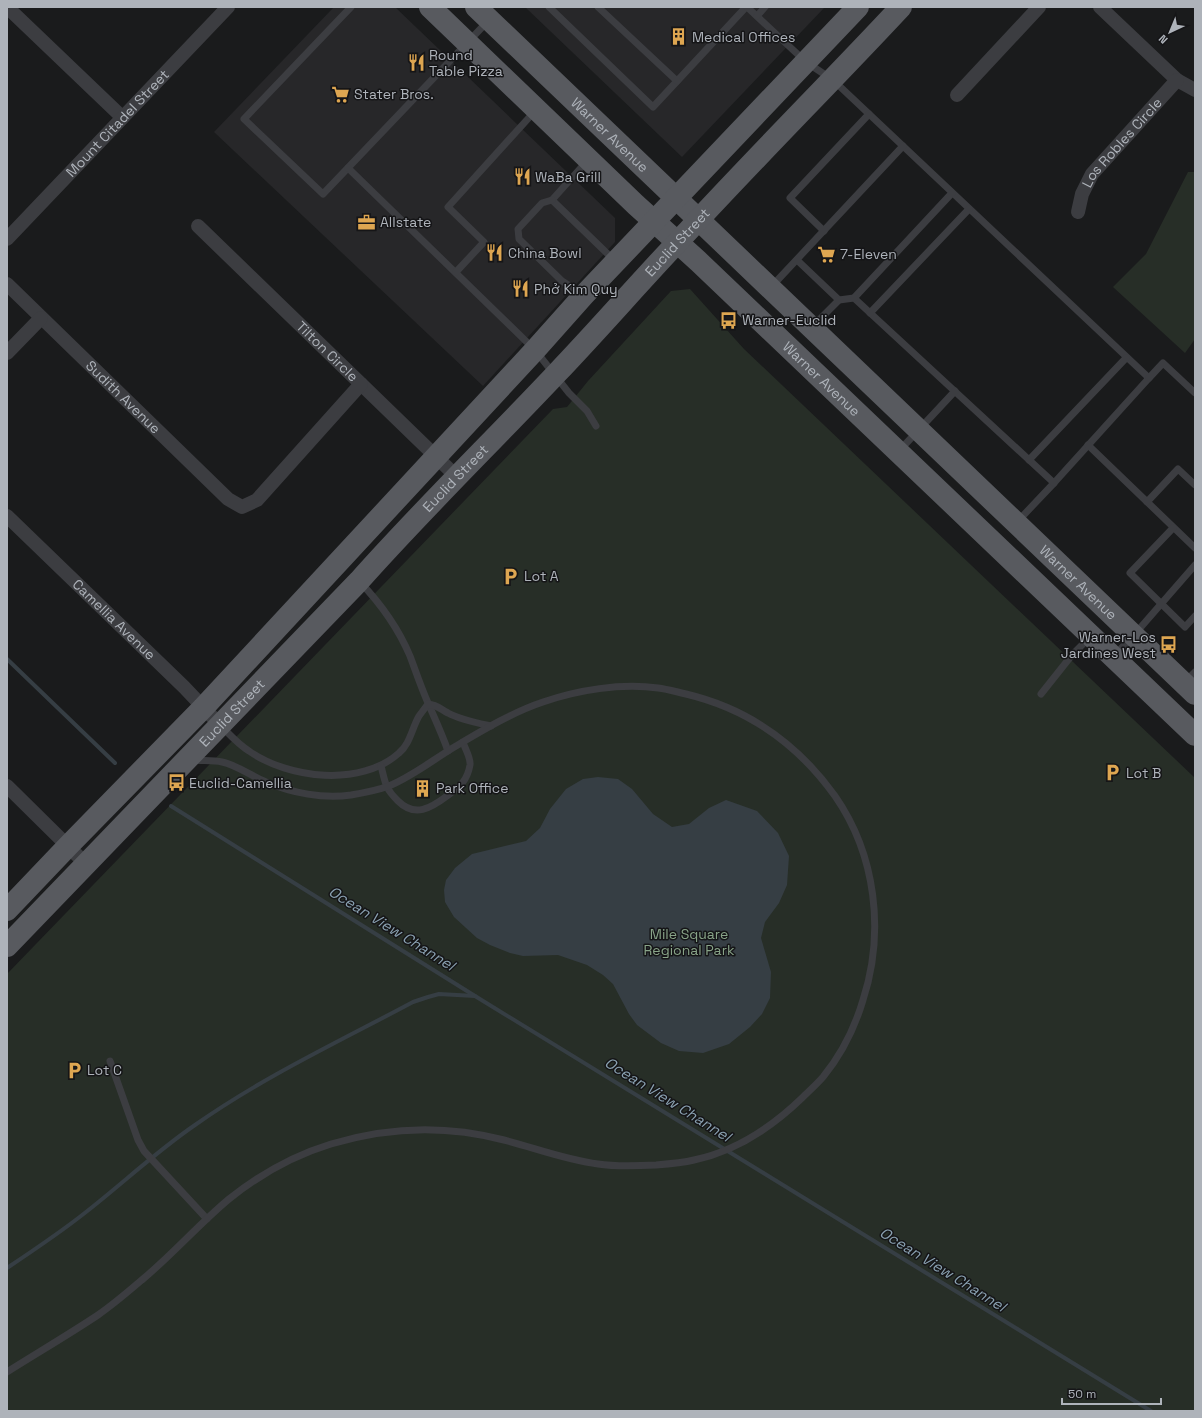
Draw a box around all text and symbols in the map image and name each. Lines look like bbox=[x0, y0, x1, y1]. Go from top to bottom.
north arrow bbox=[1150, 12, 1190, 52]
building icon: Medical Offices bbox=[669, 27, 689, 47]
place label: Medical Offices bbox=[692, 28, 795, 46]
text: N bbox=[1156, 32, 1171, 47]
place label: Round Table Pizza bbox=[429, 46, 503, 80]
restaurant icon: Round Table Pizza bbox=[406, 53, 426, 73]
street label: Mount Citadel Street bbox=[62, 66, 173, 181]
supermarket icon: Stater Bros. bbox=[331, 84, 351, 104]
place label: Stater Bros. bbox=[354, 85, 434, 103]
street label: Warner Avenue bbox=[567, 94, 652, 176]
street label: Los Robles Circle bbox=[1078, 94, 1166, 190]
restaurant icon: WaBa Grill bbox=[512, 167, 532, 187]
place label: WaBa Grill bbox=[535, 168, 601, 186]
street label: Euclid Street bbox=[641, 204, 714, 280]
office icon: Allstate bbox=[357, 212, 377, 232]
place label: Allstate bbox=[380, 213, 431, 231]
restaurant icon: China Bowl bbox=[485, 243, 505, 263]
place label: China Bowl bbox=[508, 244, 582, 262]
supermarket icon: 7-Eleven bbox=[817, 244, 837, 264]
place label: 7-Eleven bbox=[840, 245, 897, 263]
restaurant icon: Phở Kim Quy bbox=[511, 279, 531, 299]
place label: Phở Kim Quy bbox=[534, 280, 618, 298]
bus stop icon: Warner-Euclid bbox=[719, 310, 739, 330]
place label: Warner-Euclid bbox=[742, 311, 836, 329]
street label: Tilton Circle bbox=[292, 317, 362, 385]
street label: Warner Avenue bbox=[779, 338, 864, 420]
street label: Sudith Avenue bbox=[82, 356, 164, 437]
street label: Euclid Street bbox=[419, 441, 492, 516]
street label: Warner Avenue bbox=[1036, 541, 1121, 624]
parking icon: Lot A bbox=[501, 566, 521, 586]
place label: Lot A bbox=[524, 567, 559, 585]
street label: Camellia Avenue bbox=[69, 575, 160, 664]
place label: Warner-Los Jardines West bbox=[1061, 628, 1156, 662]
bus stop icon: Warner-Los Jardines West bbox=[1159, 635, 1179, 655]
street label: Euclid Street bbox=[195, 675, 269, 750]
parking icon: Lot B bbox=[1103, 763, 1123, 783]
place label: Lot B bbox=[1126, 764, 1161, 782]
bus stop icon: Euclid-Camellia bbox=[166, 773, 186, 793]
place label: Euclid-Camellia bbox=[189, 774, 292, 792]
building icon: Park Office bbox=[413, 778, 433, 798]
place label: Park Office bbox=[436, 779, 509, 797]
water label: Ocean View Channel bbox=[325, 881, 461, 976]
park label: Mile Square Regional Park bbox=[644, 925, 735, 959]
water label: Ocean View Channel bbox=[601, 1052, 737, 1147]
parking icon: Lot C bbox=[64, 1060, 84, 1080]
place label: Lot C bbox=[87, 1061, 122, 1079]
water label: Ocean View Channel bbox=[876, 1222, 1012, 1317]
scale bar bbox=[1062, 1380, 1161, 1406]
text: 50 m bbox=[1068, 1386, 1096, 1402]

